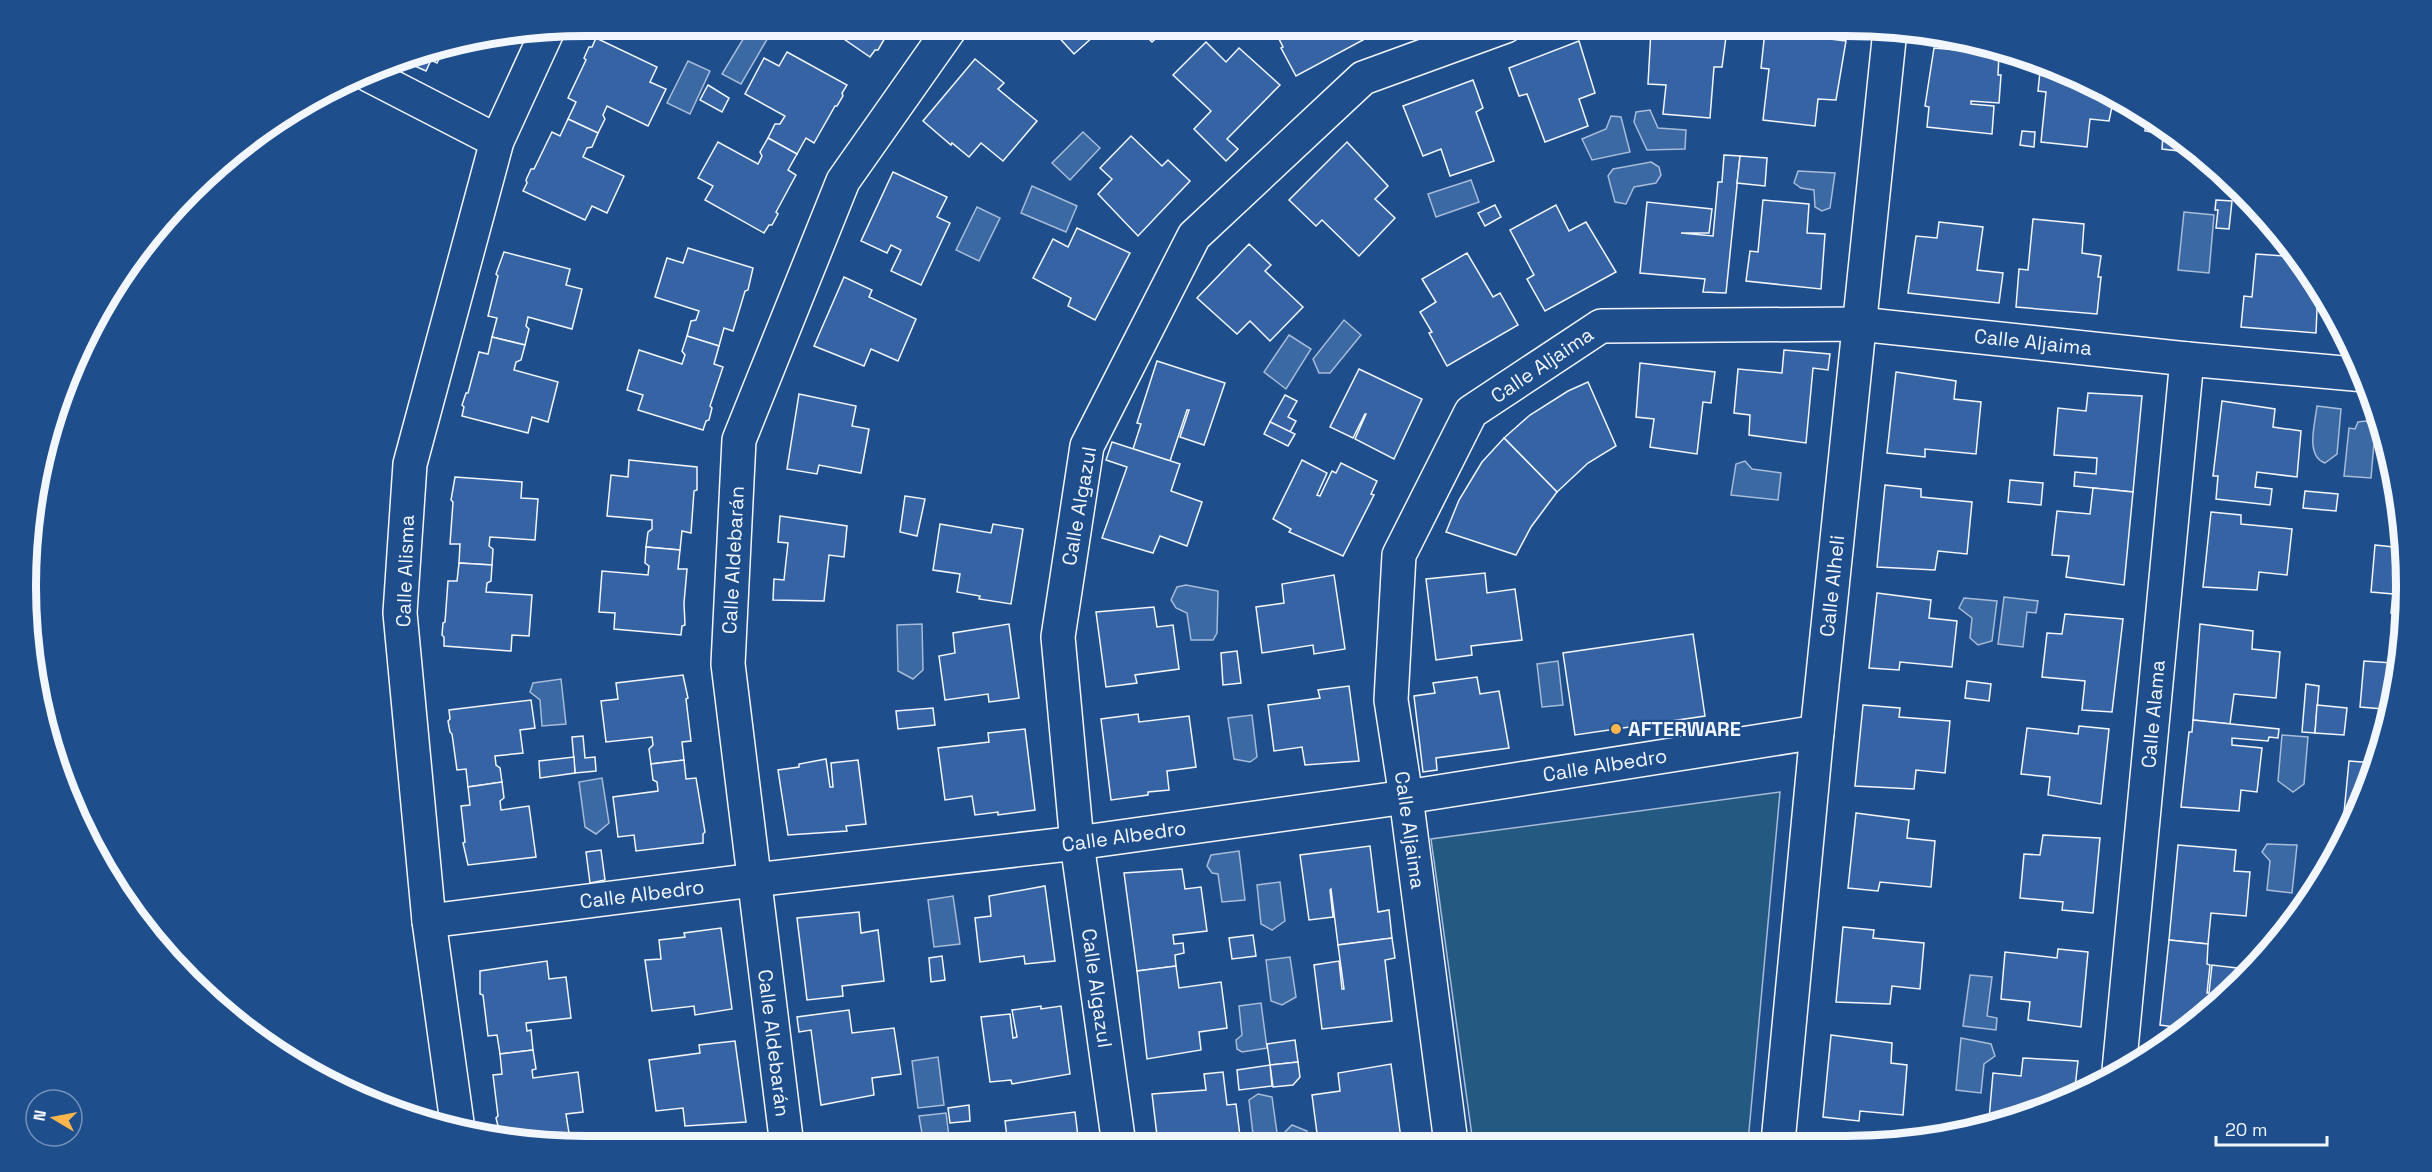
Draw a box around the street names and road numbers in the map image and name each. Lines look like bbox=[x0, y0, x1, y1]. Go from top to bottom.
street label: Calle Aljaima bbox=[1486, 321, 1598, 409]
street label: Calle Aljaima bbox=[1973, 323, 2093, 361]
street label: Calle Algazul bbox=[1056, 445, 1102, 567]
street label: Calle Aldebarán bbox=[716, 485, 750, 635]
street label: Calle Alisma bbox=[390, 514, 420, 628]
street label: Calle Alheli bbox=[1814, 534, 1850, 638]
street label: Calle Alama bbox=[2135, 659, 2171, 769]
street label: Calle Albedro bbox=[1541, 742, 1669, 788]
street label: Calle Aljaima bbox=[1389, 770, 1431, 890]
street label: Calle Albedro bbox=[1060, 814, 1188, 858]
street label: Calle Albedro bbox=[578, 873, 706, 915]
street label: Calle Algazul bbox=[1076, 927, 1118, 1049]
street label: Calle Aldebarán bbox=[752, 968, 796, 1118]

